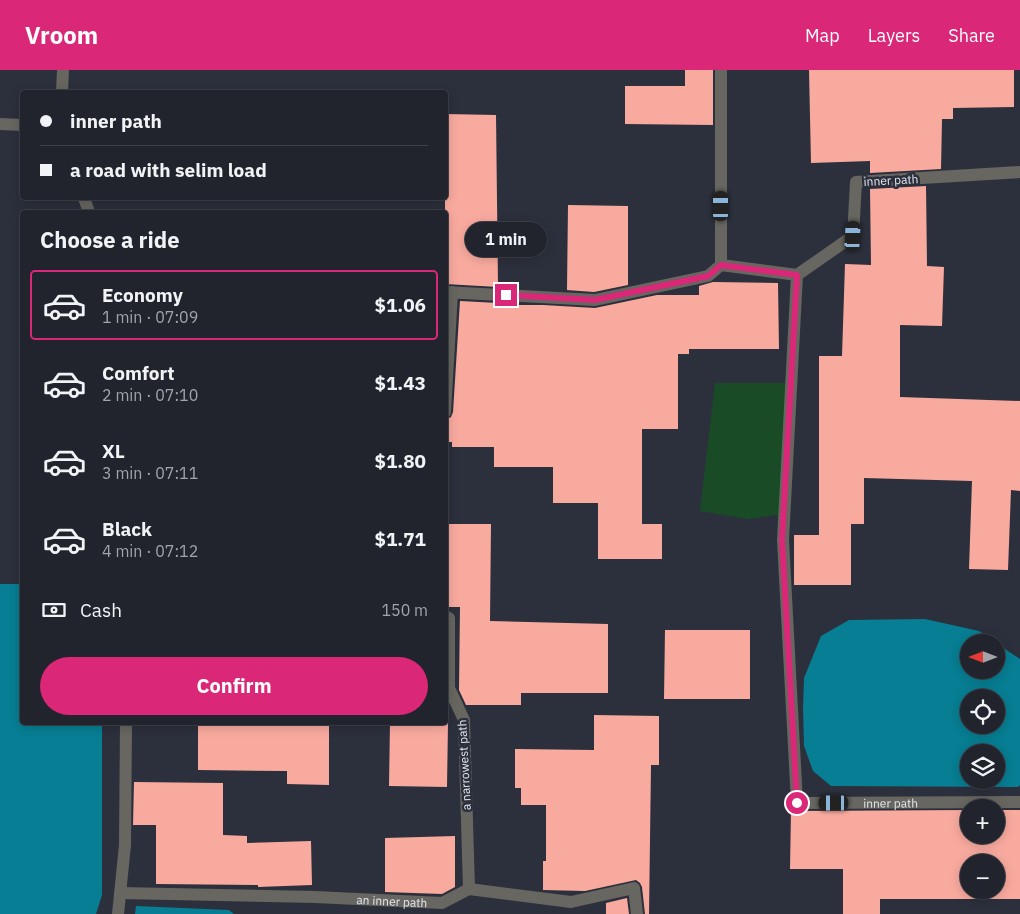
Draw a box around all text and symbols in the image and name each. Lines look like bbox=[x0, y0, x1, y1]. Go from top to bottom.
text: Vroom bbox=[25, 19, 98, 51]
text: Map bbox=[805, 24, 840, 47]
text: Layers bbox=[868, 24, 920, 47]
text: Share bbox=[948, 24, 995, 47]
text: inner path bbox=[70, 109, 162, 133]
text: a road with selim load bbox=[70, 158, 267, 182]
street label: inner path bbox=[863, 171, 919, 189]
car bbox=[713, 191, 728, 221]
car bbox=[844, 221, 861, 251]
callout: 1 min bbox=[465, 222, 547, 258]
text: Choose a ride bbox=[40, 225, 180, 254]
text: 1 min bbox=[485, 229, 527, 249]
icon: car bbox=[42, 283, 87, 328]
text: Economy bbox=[102, 283, 183, 307]
route end bbox=[495, 284, 517, 306]
text: $1.06 bbox=[374, 293, 426, 317]
text: 1 min · 07:09 bbox=[102, 307, 198, 327]
icon: car bbox=[42, 361, 87, 406]
text: Comfort bbox=[102, 361, 175, 385]
text: $1.43 bbox=[374, 371, 426, 395]
text: 2 min · 07:10 bbox=[102, 385, 198, 405]
icon: car bbox=[42, 439, 87, 484]
text: XL bbox=[102, 439, 125, 463]
text: $1.80 bbox=[374, 449, 426, 473]
text: 3 min · 07:11 bbox=[102, 463, 198, 483]
icon: car bbox=[42, 517, 87, 562]
text: Black bbox=[102, 517, 152, 541]
text: $1.71 bbox=[374, 527, 426, 551]
text: 4 min · 07:12 bbox=[102, 541, 198, 561]
icon: cash bbox=[40, 596, 68, 624]
text: Cash bbox=[80, 598, 122, 622]
text: 150 m bbox=[381, 600, 428, 620]
north arrow bbox=[960, 634, 1005, 679]
map controls bbox=[960, 634, 1005, 899]
button: Confirm bbox=[40, 657, 428, 715]
button: locate bbox=[960, 689, 1005, 734]
street label: a narrowest path bbox=[454, 719, 474, 811]
button: layers bbox=[960, 744, 1005, 789]
route start bbox=[786, 792, 808, 814]
street label: inner path bbox=[863, 795, 918, 810]
car bbox=[819, 796, 849, 811]
button: + bbox=[960, 799, 1005, 844]
button: − bbox=[960, 854, 1005, 899]
street label: an inner path bbox=[356, 891, 428, 910]

